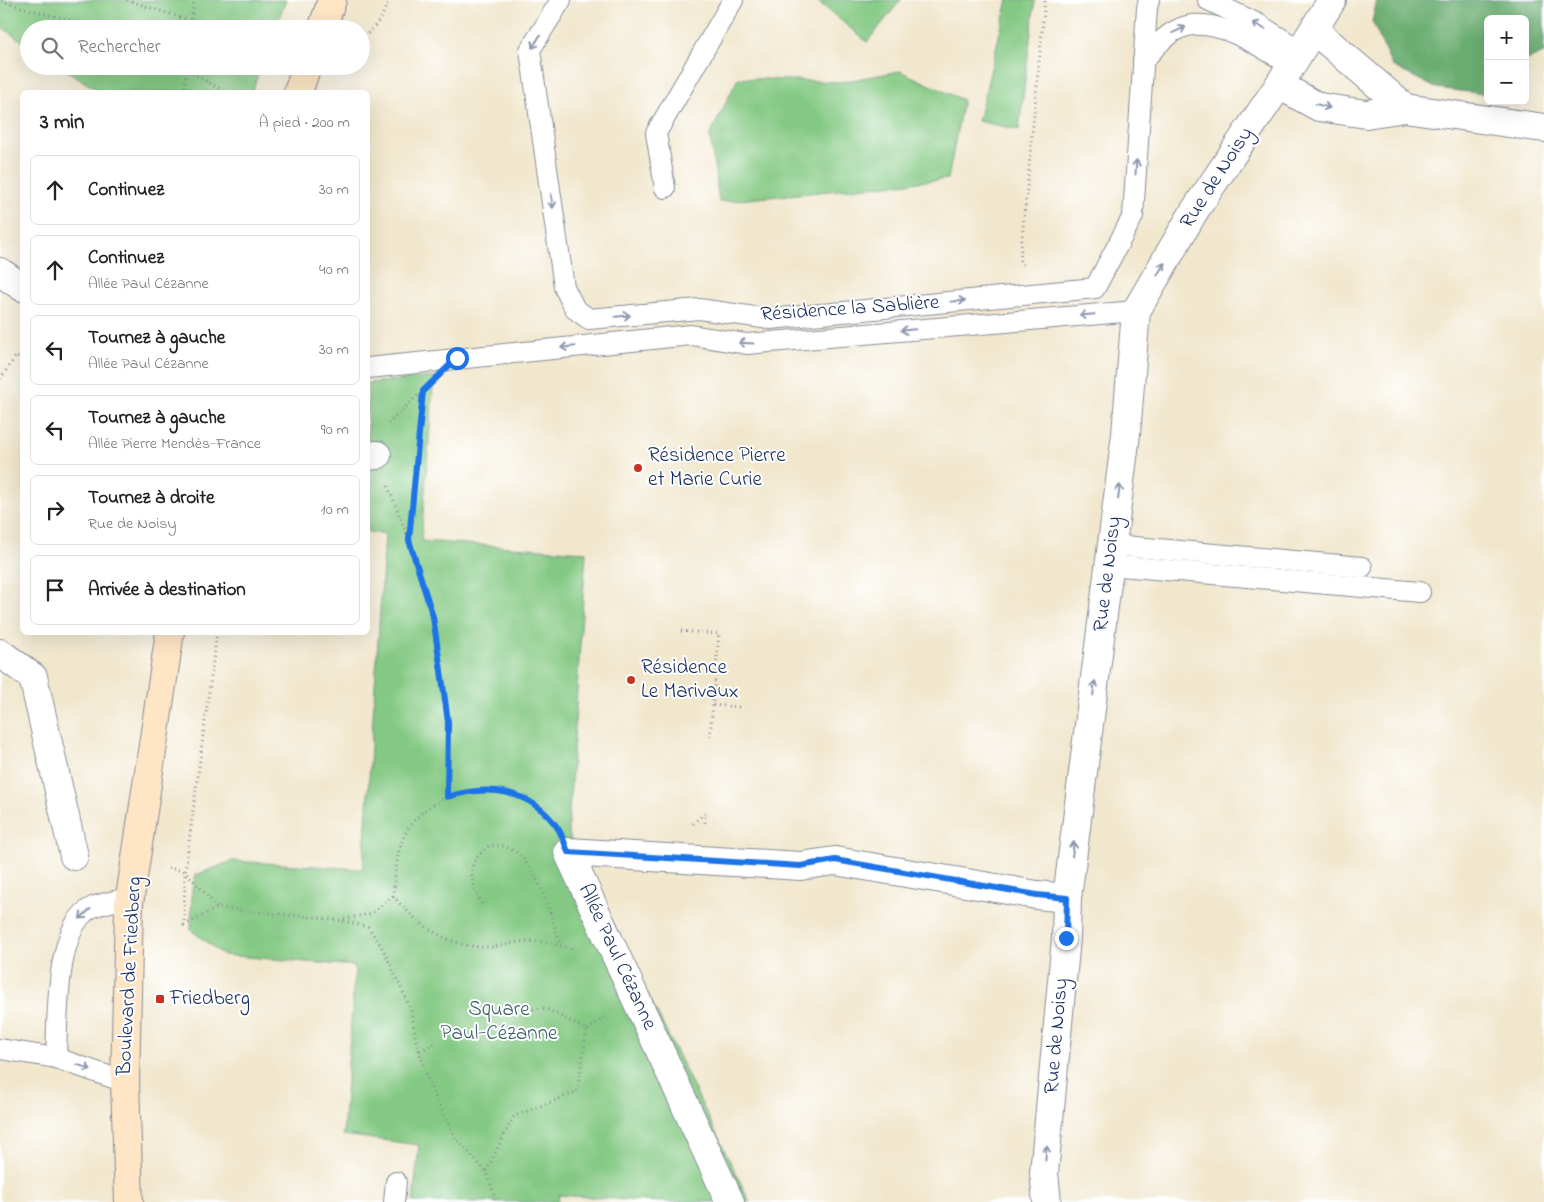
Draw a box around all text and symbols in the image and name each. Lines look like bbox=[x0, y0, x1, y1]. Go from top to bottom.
map controls bbox=[1484, 15, 1529, 105]
button: + bbox=[1484, 15, 1529, 60]
search box bbox=[20, 20, 370, 75]
one-way arrow bbox=[1253, 20, 1267, 30]
one-way arrow bbox=[1172, 25, 1187, 35]
icon: search bbox=[38, 34, 66, 62]
text: Rechercher bbox=[78, 34, 161, 61]
one-way arrow bbox=[530, 34, 540, 48]
button: − bbox=[1484, 60, 1529, 105]
one-way arrow bbox=[1314, 102, 1330, 112]
text: 3 min bbox=[40, 108, 84, 138]
text: À pied · 200 m bbox=[259, 111, 350, 135]
street label: Rue de Noisy bbox=[1173, 121, 1263, 236]
one-way arrow bbox=[1132, 159, 1141, 175]
icon: ahead bbox=[41, 176, 69, 204]
text: Continuez bbox=[88, 177, 164, 204]
text: 30 m bbox=[319, 178, 349, 202]
one-way arrow bbox=[547, 193, 557, 209]
text: Continuez bbox=[88, 245, 164, 272]
icon: ahead bbox=[41, 256, 69, 284]
text: 40 m bbox=[319, 258, 349, 282]
one-way arrow bbox=[1156, 262, 1166, 276]
text: Allée Paul Cézanne bbox=[88, 272, 209, 296]
street label: Résidence la Sablière bbox=[760, 288, 941, 330]
one-way arrow bbox=[950, 296, 966, 306]
one-way arrow bbox=[1080, 310, 1096, 320]
one-way arrow bbox=[614, 311, 630, 321]
text: Tournez à gauche bbox=[88, 325, 225, 352]
one-way arrow bbox=[900, 325, 916, 335]
icon: left bbox=[41, 336, 69, 364]
text: 30 m bbox=[319, 338, 349, 362]
one-way arrow bbox=[739, 338, 755, 347]
one-way arrow bbox=[560, 343, 576, 352]
route start bbox=[446, 347, 469, 370]
text: Allée Paul Cézanne bbox=[88, 352, 209, 376]
text: Tournez à gauche bbox=[88, 405, 225, 432]
icon: left bbox=[41, 416, 69, 444]
text: 90 m bbox=[321, 418, 349, 442]
text: Allée Pierre Mendès-France bbox=[88, 432, 261, 456]
place label: Résidence Pierre et Marie Curie bbox=[648, 441, 786, 495]
marker: Résidence Pierre et Marie Curie bbox=[632, 462, 644, 474]
one-way arrow bbox=[1114, 484, 1124, 500]
text: Tournez à droite bbox=[88, 485, 214, 512]
icon: right bbox=[41, 496, 69, 524]
text: 10 m bbox=[321, 498, 349, 522]
text: Rue de Noisy bbox=[88, 512, 176, 536]
street label: Rue de Noisy bbox=[1086, 515, 1132, 634]
icon: arrive bbox=[41, 576, 69, 604]
text: Arrivée à destination bbox=[88, 577, 246, 604]
place label: Résidence Le Marivaux bbox=[641, 653, 739, 707]
marker: Résidence Le Marivaux bbox=[625, 674, 637, 686]
one-way arrow bbox=[1089, 680, 1099, 696]
one-way arrow bbox=[1068, 842, 1078, 858]
street label: Boulevard de Friedberg bbox=[110, 876, 152, 1077]
street label: Allée Paul Cézanne bbox=[570, 879, 664, 1036]
one-way arrow bbox=[79, 908, 92, 919]
route end bbox=[1055, 927, 1078, 950]
street label: Rue de Noisy bbox=[1037, 977, 1079, 1095]
place label: Friedberg bbox=[169, 984, 250, 1016]
marker: Friedberg bbox=[154, 993, 166, 1005]
park label: Square Paul-Cézanne bbox=[441, 995, 558, 1049]
one-way arrow bbox=[75, 1063, 91, 1072]
one-way arrow bbox=[1041, 1146, 1051, 1162]

